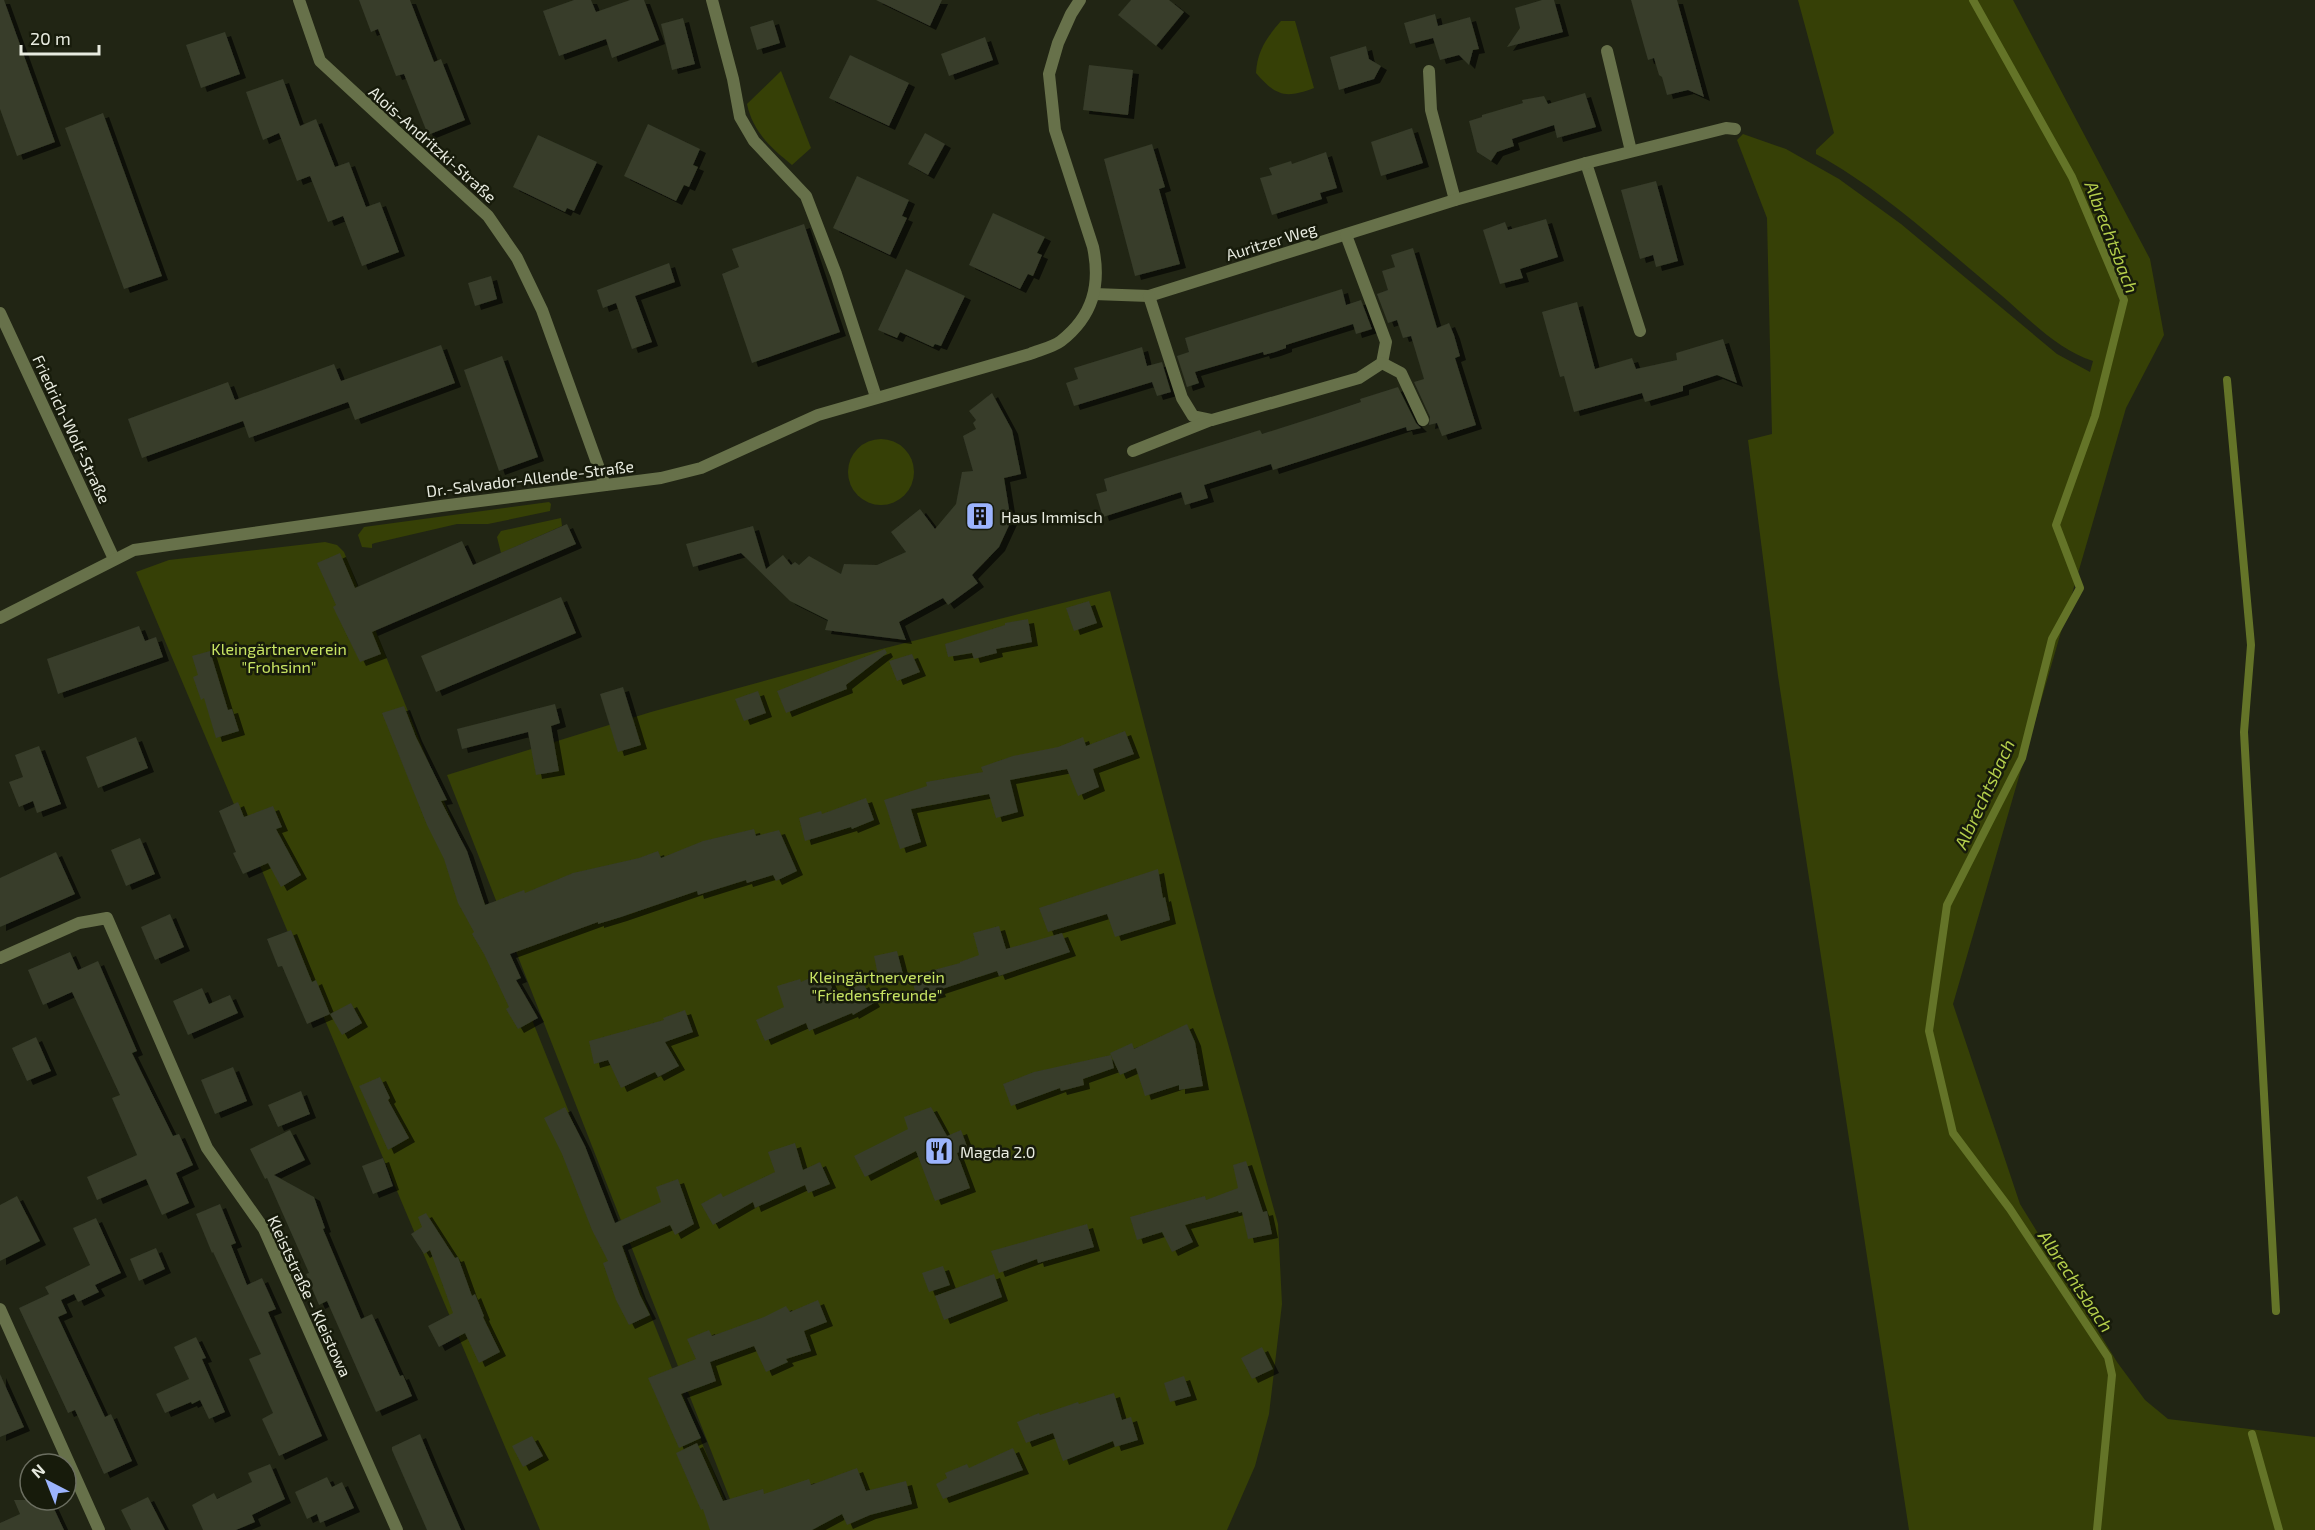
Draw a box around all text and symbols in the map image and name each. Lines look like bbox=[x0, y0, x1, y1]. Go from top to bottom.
scale bar bbox=[21, 18, 99, 56]
text: 20 m bbox=[30, 27, 71, 49]
street label: Alois-Andritzki-Straße bbox=[365, 82, 501, 206]
water label: Albrechtsbach bbox=[2080, 177, 2143, 296]
street label: Auritzer Weg bbox=[1223, 218, 1319, 264]
street label: Friedrich-Wolf-Straße bbox=[29, 352, 115, 506]
street label: Dr.-Salvador-Allende-Straße bbox=[425, 456, 635, 500]
building icon: Haus Immisch bbox=[964, 500, 996, 532]
place label: Haus Immisch bbox=[1001, 507, 1103, 526]
park label: Kleingärtnerverein "Frohsinn" bbox=[211, 639, 347, 676]
water label: Albrechtsbach bbox=[1949, 736, 2019, 853]
park label: Kleingärtnerverein "Friedensfreunde" bbox=[809, 967, 945, 1004]
restaurant icon: Magda 2.0 bbox=[923, 1135, 955, 1167]
place label: Magda 2.0 bbox=[960, 1142, 1036, 1161]
street label: Kleiststraße - Kleistowa bbox=[264, 1212, 356, 1380]
water label: Albrechtsbach bbox=[2033, 1225, 2118, 1336]
north arrow bbox=[18, 1452, 78, 1512]
text: N bbox=[27, 1460, 48, 1481]

